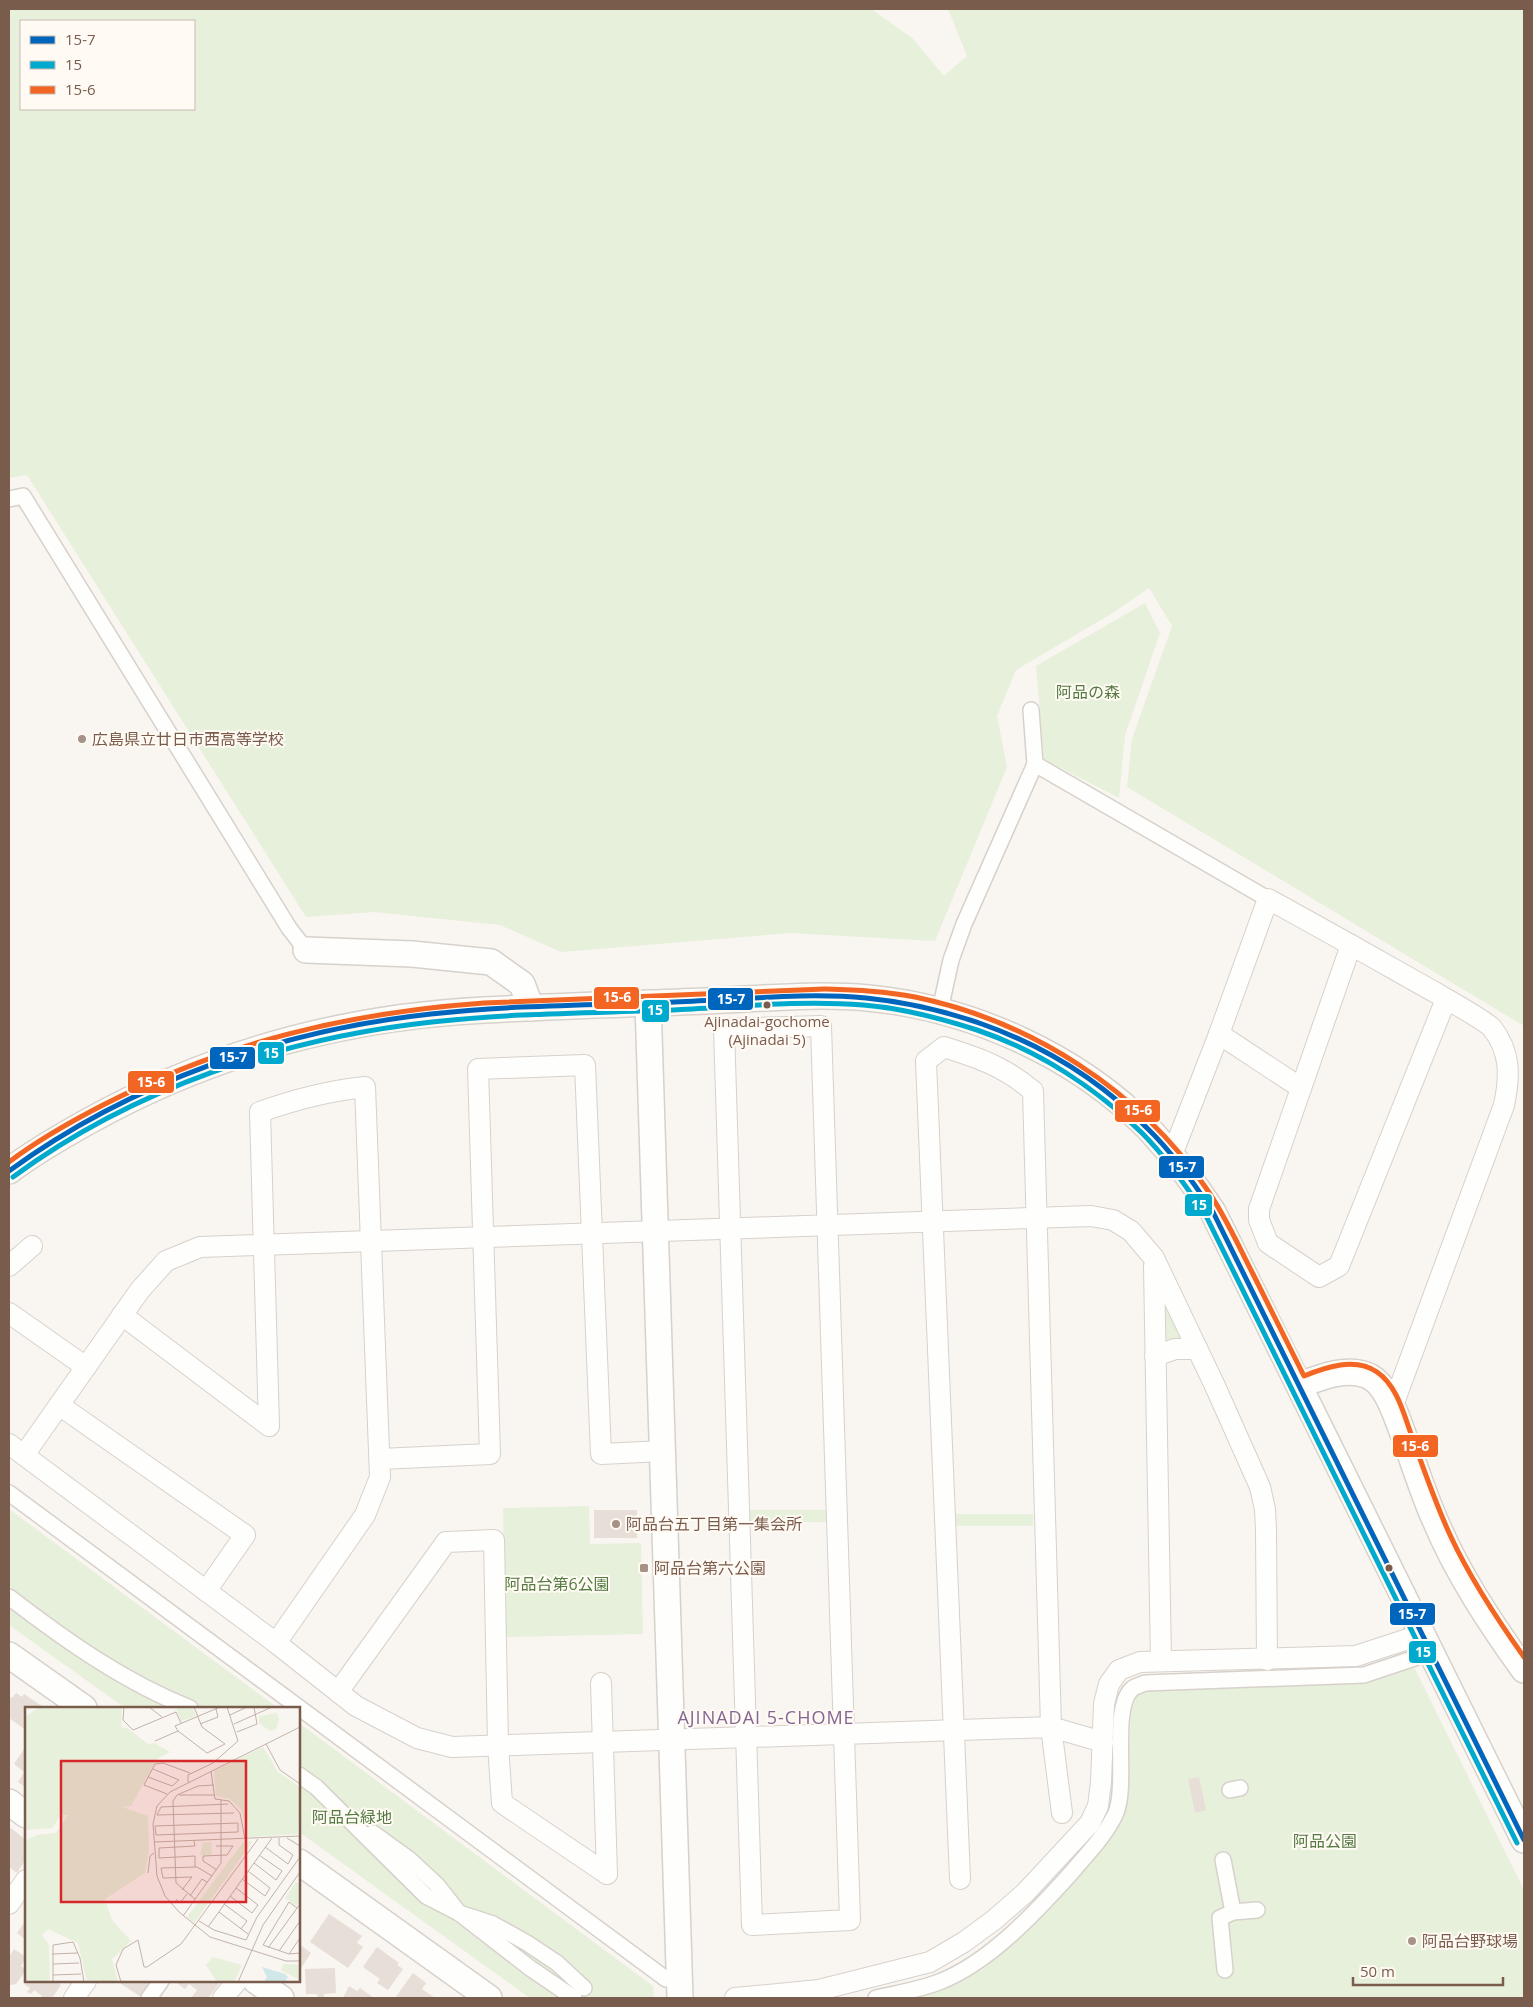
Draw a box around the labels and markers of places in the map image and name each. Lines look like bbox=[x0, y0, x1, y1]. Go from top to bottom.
place label: 広島県立廿日市西高等学校 bbox=[92, 728, 284, 750]
marker: 広島県立廿日市西高等学校 bbox=[76, 733, 88, 745]
marker: Ajinadai-gochome (Ajinadai 5) bbox=[762, 1000, 772, 1010]
place label: Ajinadai-gochome (Ajinadai 5) bbox=[704, 1011, 830, 1049]
place label: 阿品台五丁目第一集会所 bbox=[626, 1513, 802, 1535]
marker: 阿品台五丁目第一集会所 bbox=[610, 1518, 622, 1530]
place label: 阿品台第六公園 bbox=[654, 1557, 766, 1579]
marker: 阿品台第六公園 bbox=[638, 1562, 650, 1574]
unlabelled marker bbox=[1384, 1563, 1394, 1573]
place label: 阿品台野球場 bbox=[1422, 1930, 1518, 1952]
marker: 阿品台野球場 bbox=[1406, 1935, 1418, 1947]

